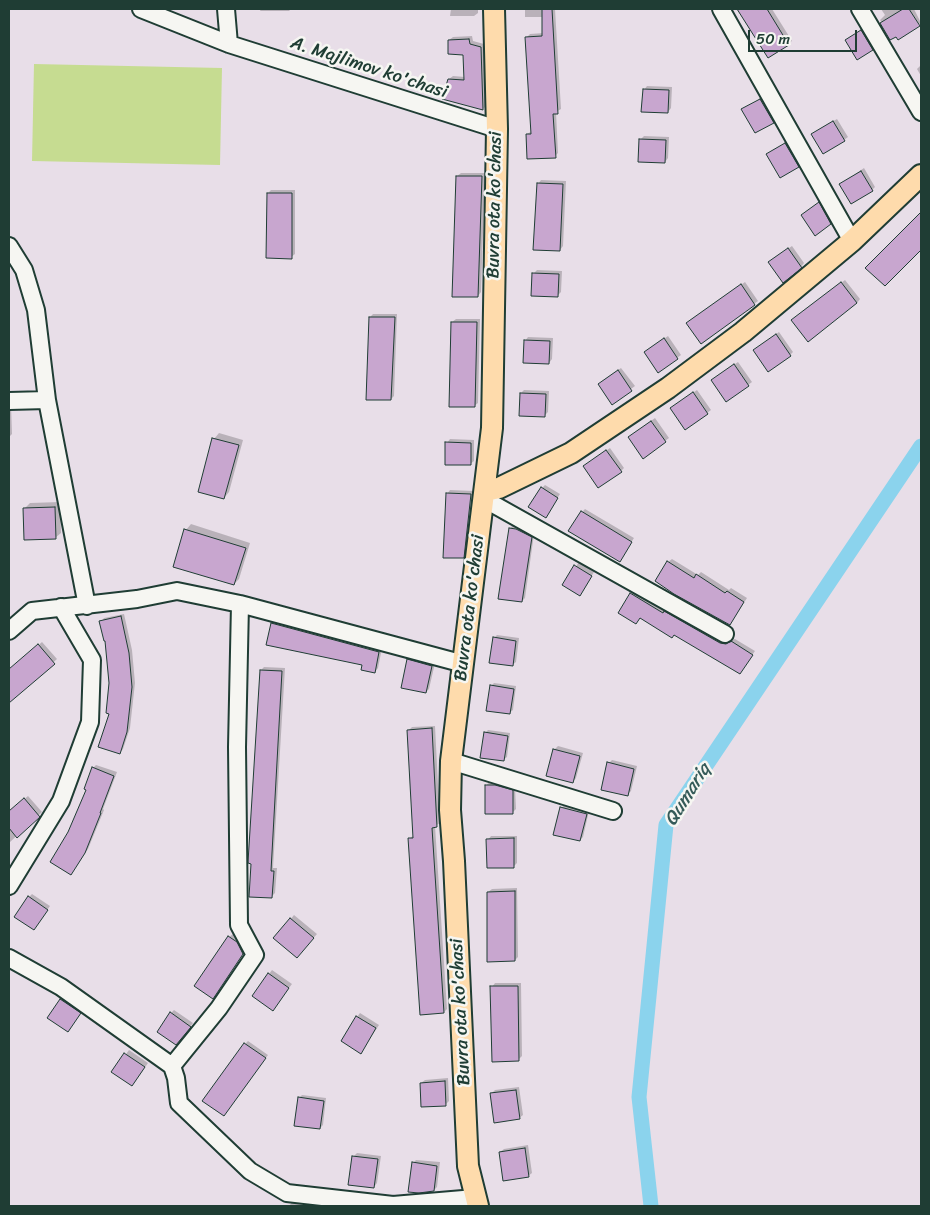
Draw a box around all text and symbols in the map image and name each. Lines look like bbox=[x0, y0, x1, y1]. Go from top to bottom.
scale bar bbox=[750, 20, 859, 52]
text: 50 m bbox=[756, 26, 790, 52]
street label: A. Majlimov ko'chasi bbox=[288, 32, 450, 104]
street label: Buvra ota ko'chasi bbox=[483, 131, 507, 279]
street label: Buvra ota ko'chasi bbox=[450, 534, 490, 682]
water label: Qumariq bbox=[660, 760, 716, 830]
street label: Buvra ota ko'chasi bbox=[446, 938, 476, 1086]

